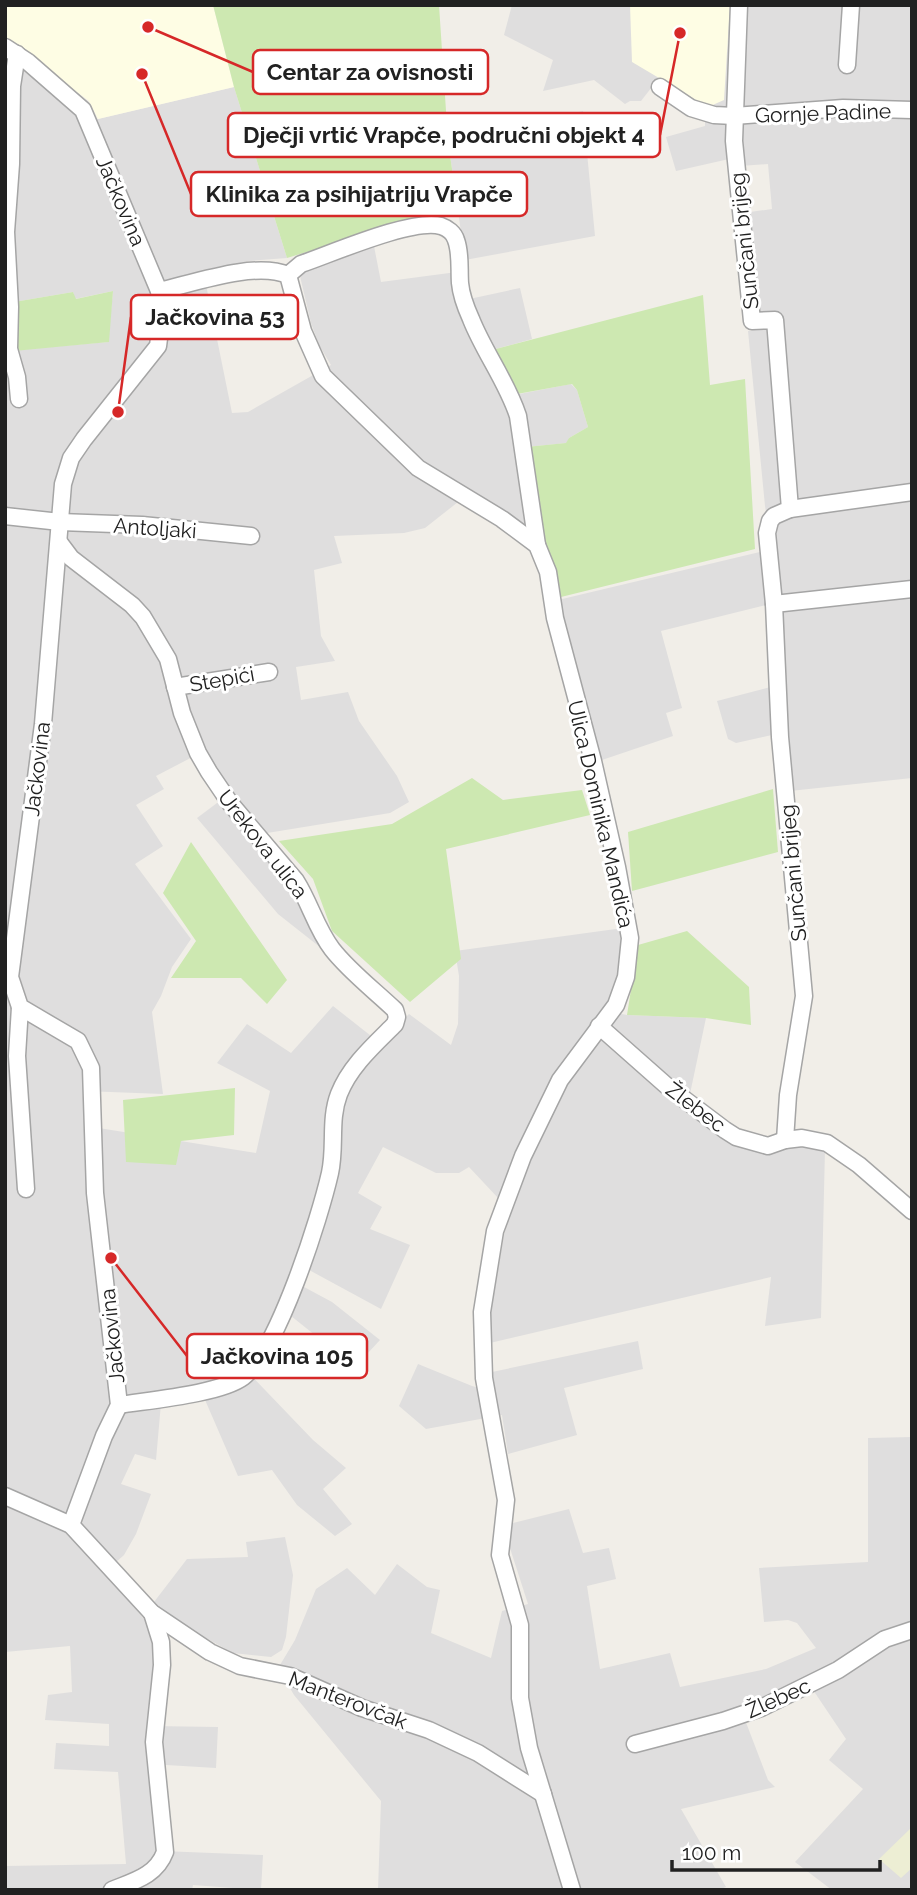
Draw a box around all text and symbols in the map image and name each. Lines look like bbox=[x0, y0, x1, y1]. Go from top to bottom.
callout: Centar za ovisnosti bbox=[253, 50, 488, 94]
text: Centar za ovisnosti bbox=[267, 58, 473, 85]
street label: Gornje Padine bbox=[755, 98, 891, 128]
callout: Dječji vrtić Vrapče, područni objekt 4 bbox=[228, 113, 660, 157]
text: Dječji vrtić Vrapče, područni objekt 4 bbox=[243, 121, 645, 148]
street label: Jačkovina bbox=[91, 152, 151, 250]
street label: Sunčani brijeg bbox=[724, 171, 764, 311]
callout: Klinika za psihijatriju Vrapče bbox=[191, 172, 527, 216]
text: Klinika za psihijatriju Vrapče bbox=[206, 180, 513, 207]
callout: Jačkovina 53 bbox=[131, 295, 298, 339]
text: Jačkovina 53 bbox=[145, 303, 285, 330]
street label: Antoljaki bbox=[113, 513, 197, 543]
street label: Stepići bbox=[188, 661, 256, 697]
street label: Ulica Dominika Mandića bbox=[563, 698, 639, 930]
street label: Jačkovina bbox=[19, 720, 55, 818]
street label: Urekova ulica bbox=[213, 785, 313, 903]
street label: Sunčani brijeg bbox=[775, 803, 811, 943]
street label: Žlebec bbox=[661, 1077, 731, 1137]
street label: Jačkovina bbox=[95, 1287, 129, 1385]
callout: Jačkovina 105 bbox=[187, 1334, 367, 1378]
text: Jačkovina 105 bbox=[201, 1342, 353, 1369]
street label: Manterovčak bbox=[285, 1666, 411, 1734]
street label: Žlebec bbox=[742, 1673, 814, 1723]
scale bar bbox=[672, 1828, 880, 1872]
text: 100 m bbox=[682, 1840, 741, 1865]

